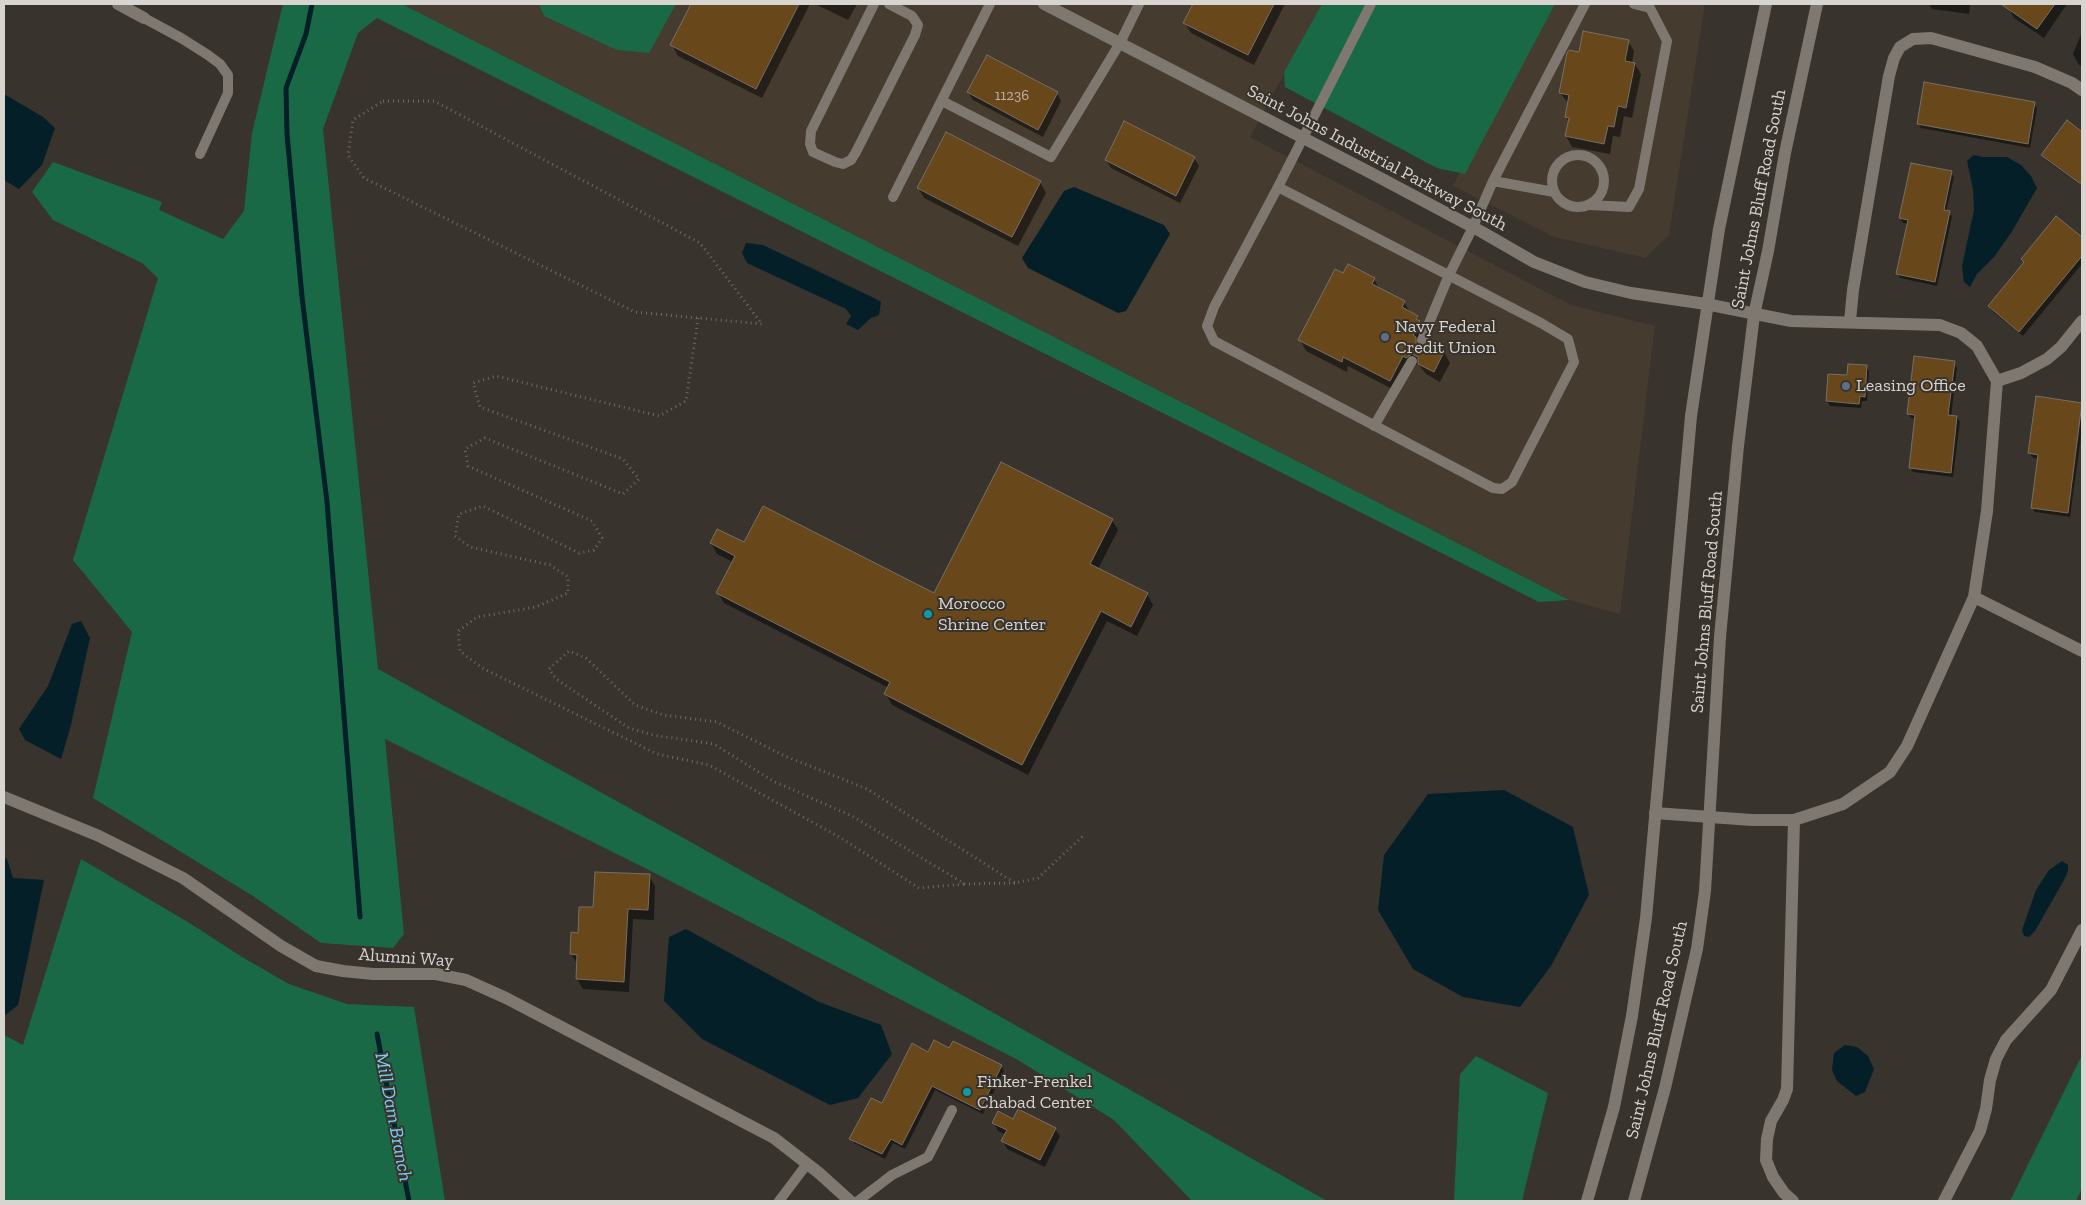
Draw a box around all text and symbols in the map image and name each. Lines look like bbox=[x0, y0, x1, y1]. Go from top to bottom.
street label: Saint Johns Industrial Parkway South bbox=[1243, 80, 1511, 236]
house number: 11236 bbox=[995, 87, 1029, 105]
street label: Saint Johns Bluff Road South bbox=[1727, 87, 1791, 311]
place label: Navy Federal Credit Union bbox=[1395, 316, 1496, 358]
marker: Navy Federal Credit Union bbox=[1379, 331, 1391, 343]
place label: Leasing Office bbox=[1856, 375, 1966, 397]
marker: Leasing Office bbox=[1840, 380, 1852, 392]
street label: Saint Johns Bluff Road South bbox=[1687, 490, 1727, 714]
place label: Morocco Shrine Center bbox=[938, 593, 1046, 636]
marker: Morocco Shrine Center bbox=[922, 608, 934, 620]
street label: Saint Johns Bluff Road South bbox=[1621, 919, 1693, 1141]
street label: Alumni Way bbox=[358, 944, 454, 972]
water label: Mill Dam Branch bbox=[369, 1051, 417, 1183]
place label: Finker-Frenkel Chabad Center bbox=[977, 1071, 1093, 1114]
marker: Finker-Frenkel Chabad Center bbox=[961, 1086, 973, 1098]

